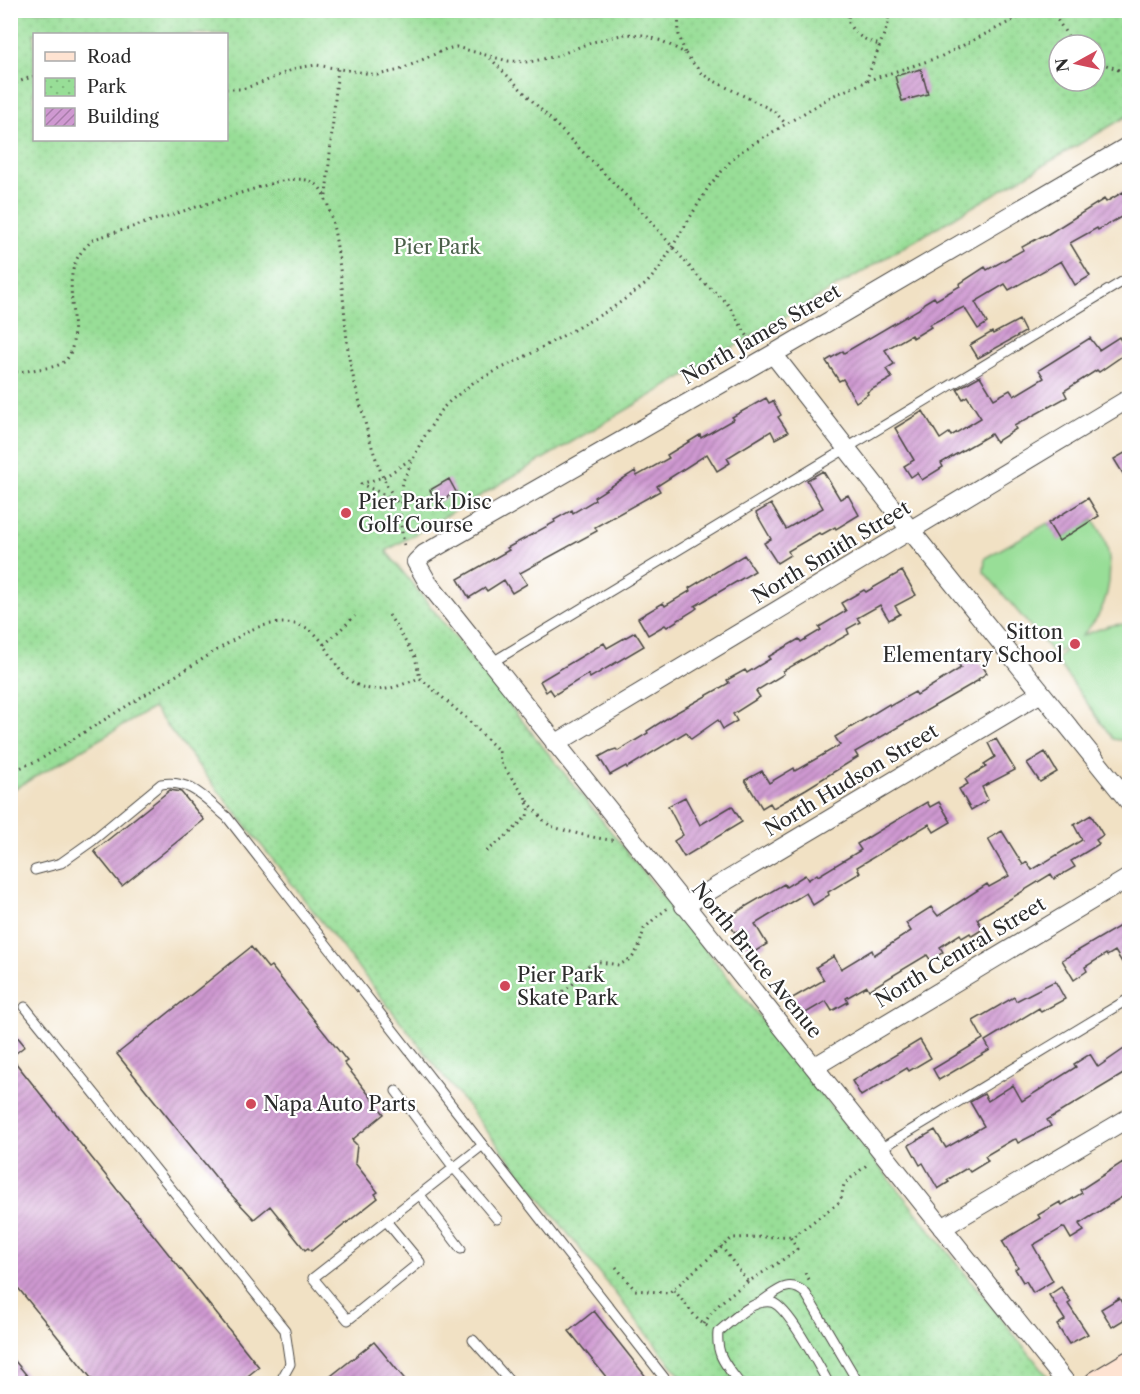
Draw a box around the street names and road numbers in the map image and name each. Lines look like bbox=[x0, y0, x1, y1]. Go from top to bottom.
street label: North James Street bbox=[677, 279, 845, 389]
street label: North Smith Street bbox=[748, 495, 914, 609]
street label: North Hudson Street bbox=[760, 719, 942, 841]
street label: North Bruce Avenue bbox=[687, 877, 827, 1043]
street label: North Central Street bbox=[870, 892, 1050, 1012]

